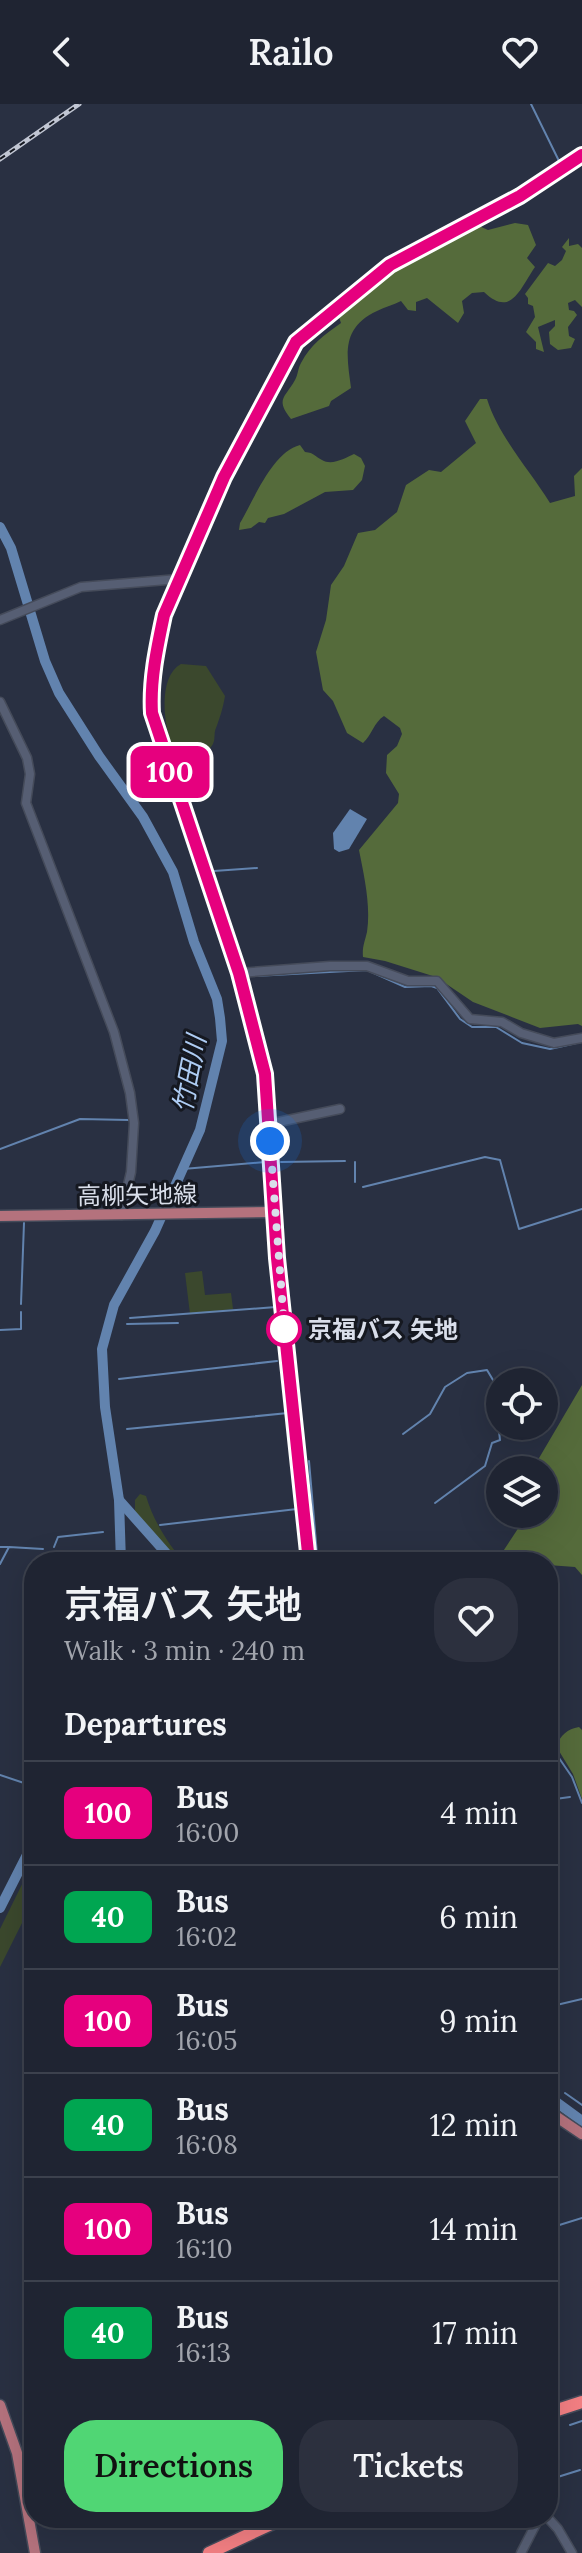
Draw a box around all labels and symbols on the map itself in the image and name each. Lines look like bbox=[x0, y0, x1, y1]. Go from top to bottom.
line badge: 100 bbox=[124, 746, 216, 798]
water label: 竹田川 bbox=[165, 1030, 213, 1115]
your location bbox=[250, 1121, 290, 1161]
street label: 高柳矢地線 bbox=[77, 1178, 197, 1212]
marker: 京福バス 矢地 bbox=[267, 1312, 301, 1346]
place label: 京福バス 矢地 bbox=[308, 1314, 458, 1345]

